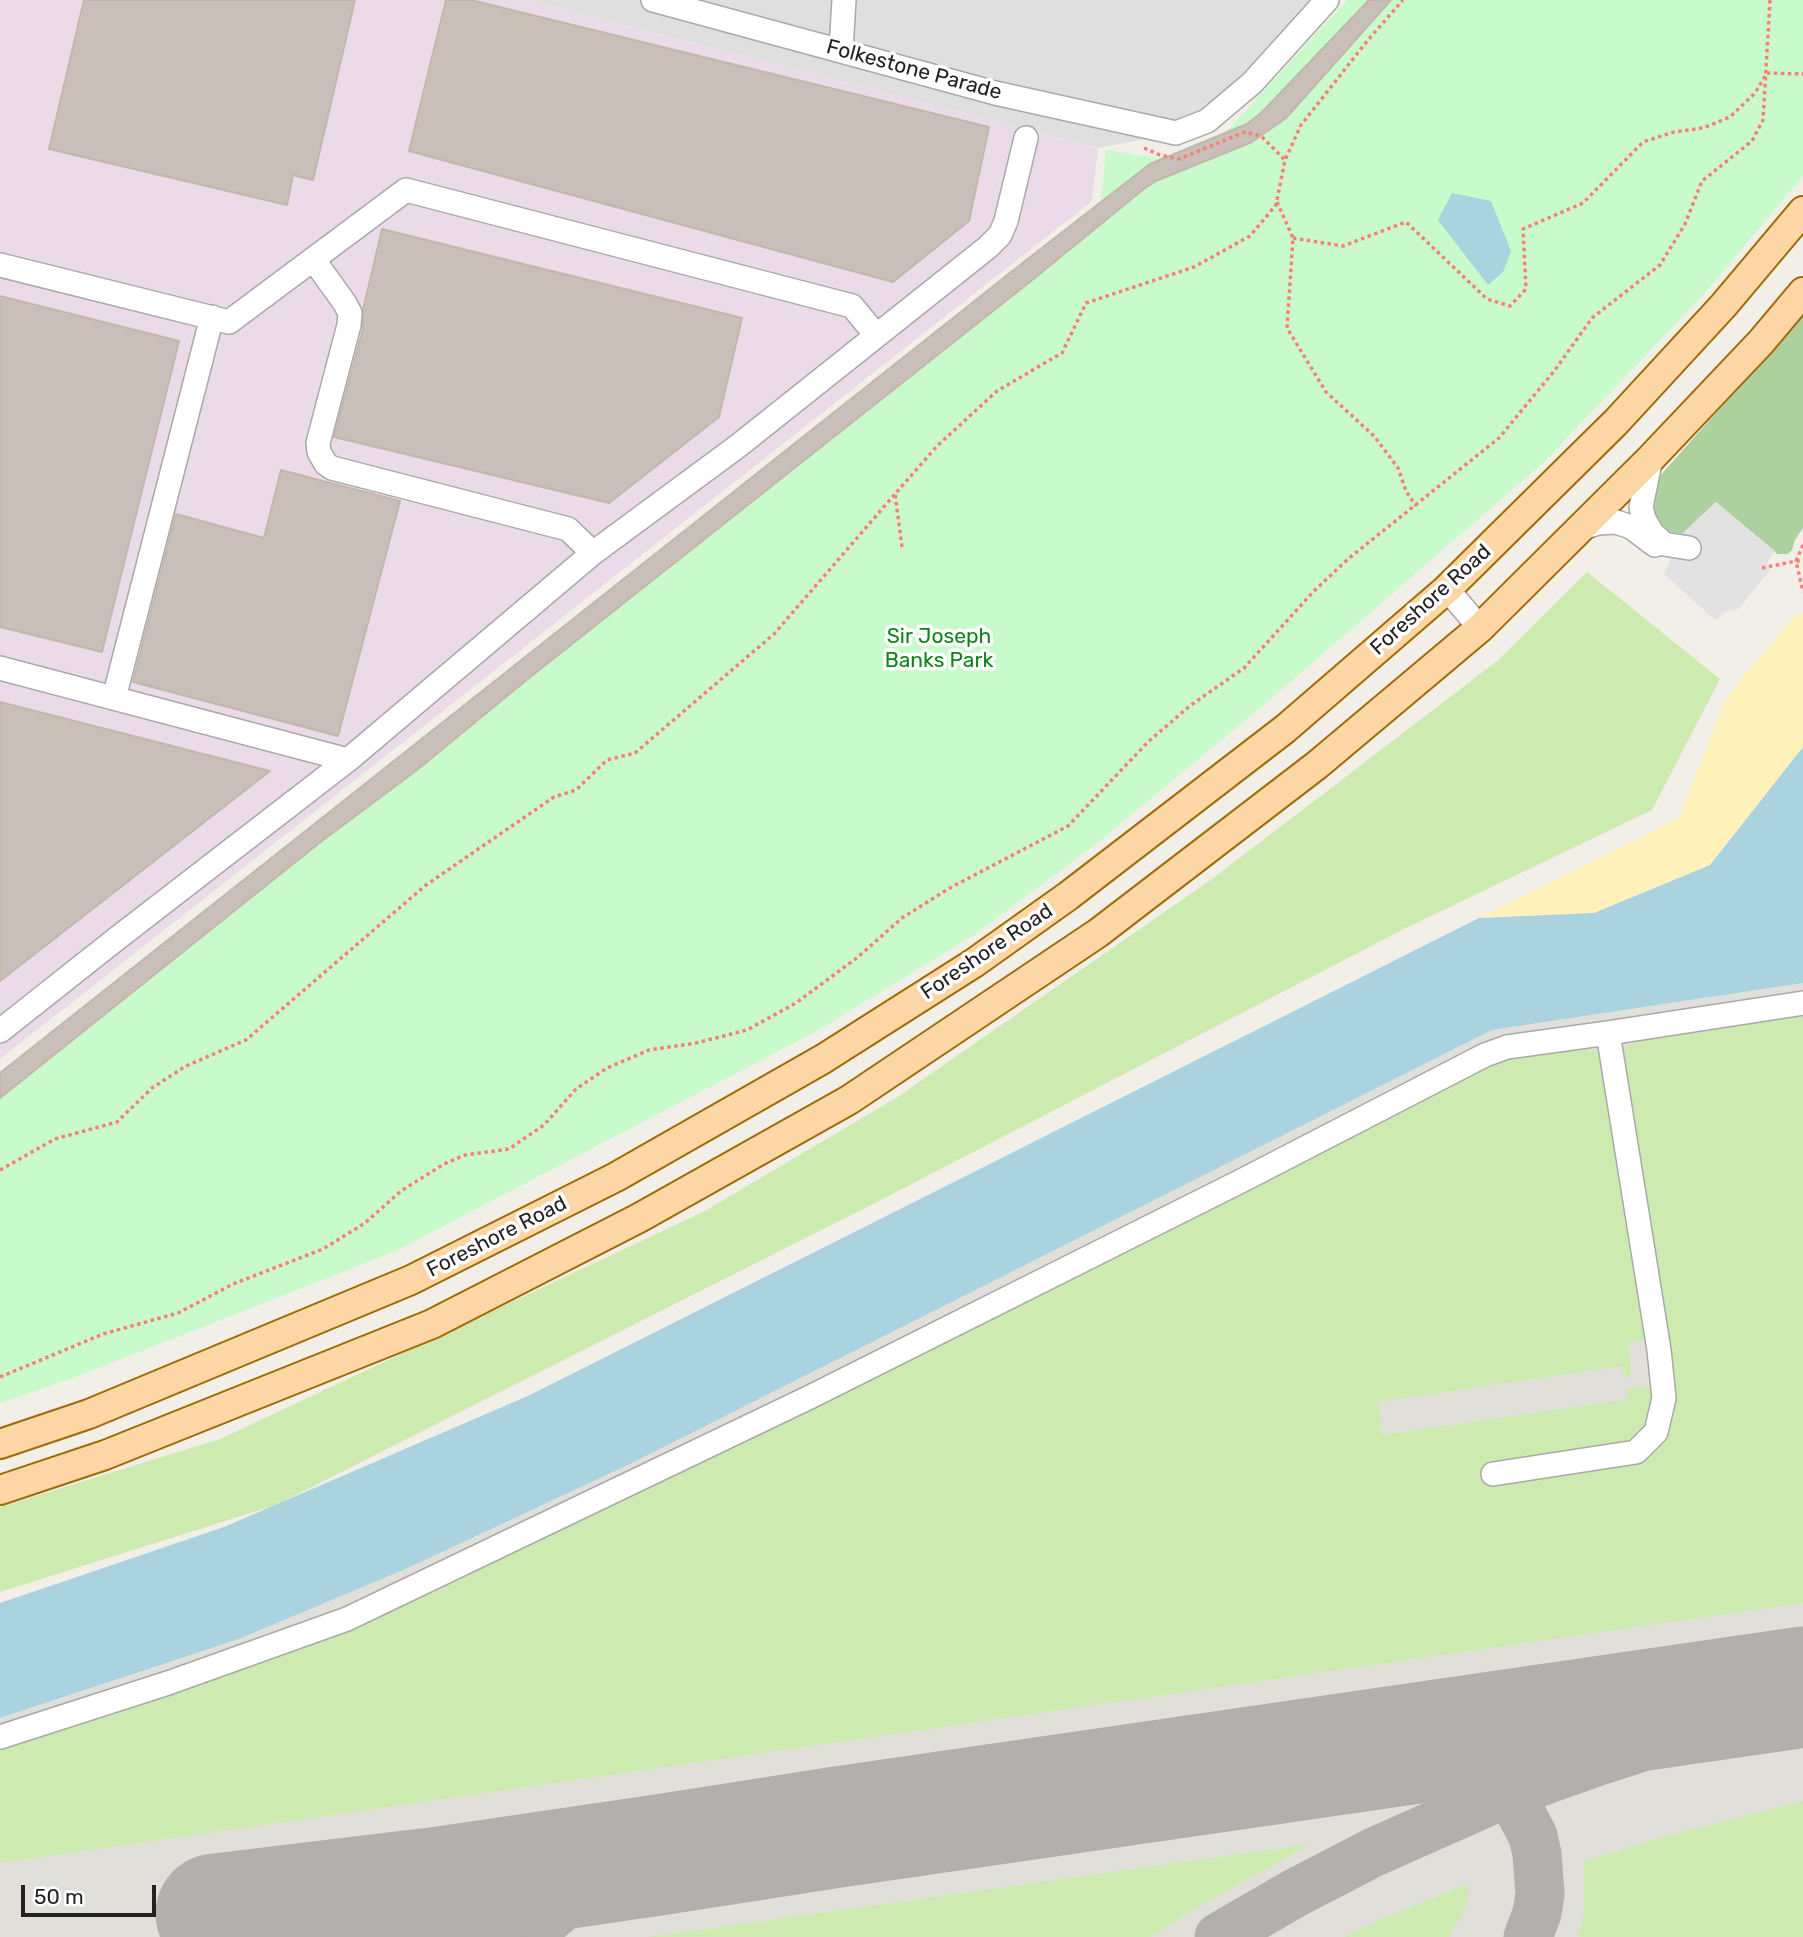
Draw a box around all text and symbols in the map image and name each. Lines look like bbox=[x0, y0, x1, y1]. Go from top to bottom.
street label: Folkestone Parade bbox=[824, 34, 1004, 106]
street label: Foreshore Road bbox=[1365, 539, 1497, 661]
park label: Sir Joseph Banks Park bbox=[885, 624, 993, 674]
street label: Foreshore Road bbox=[916, 899, 1058, 1005]
street label: Foreshore Road bbox=[423, 1191, 571, 1283]
scale bar bbox=[24, 1870, 159, 1914]
text: 50 m bbox=[34, 1884, 84, 1909]

